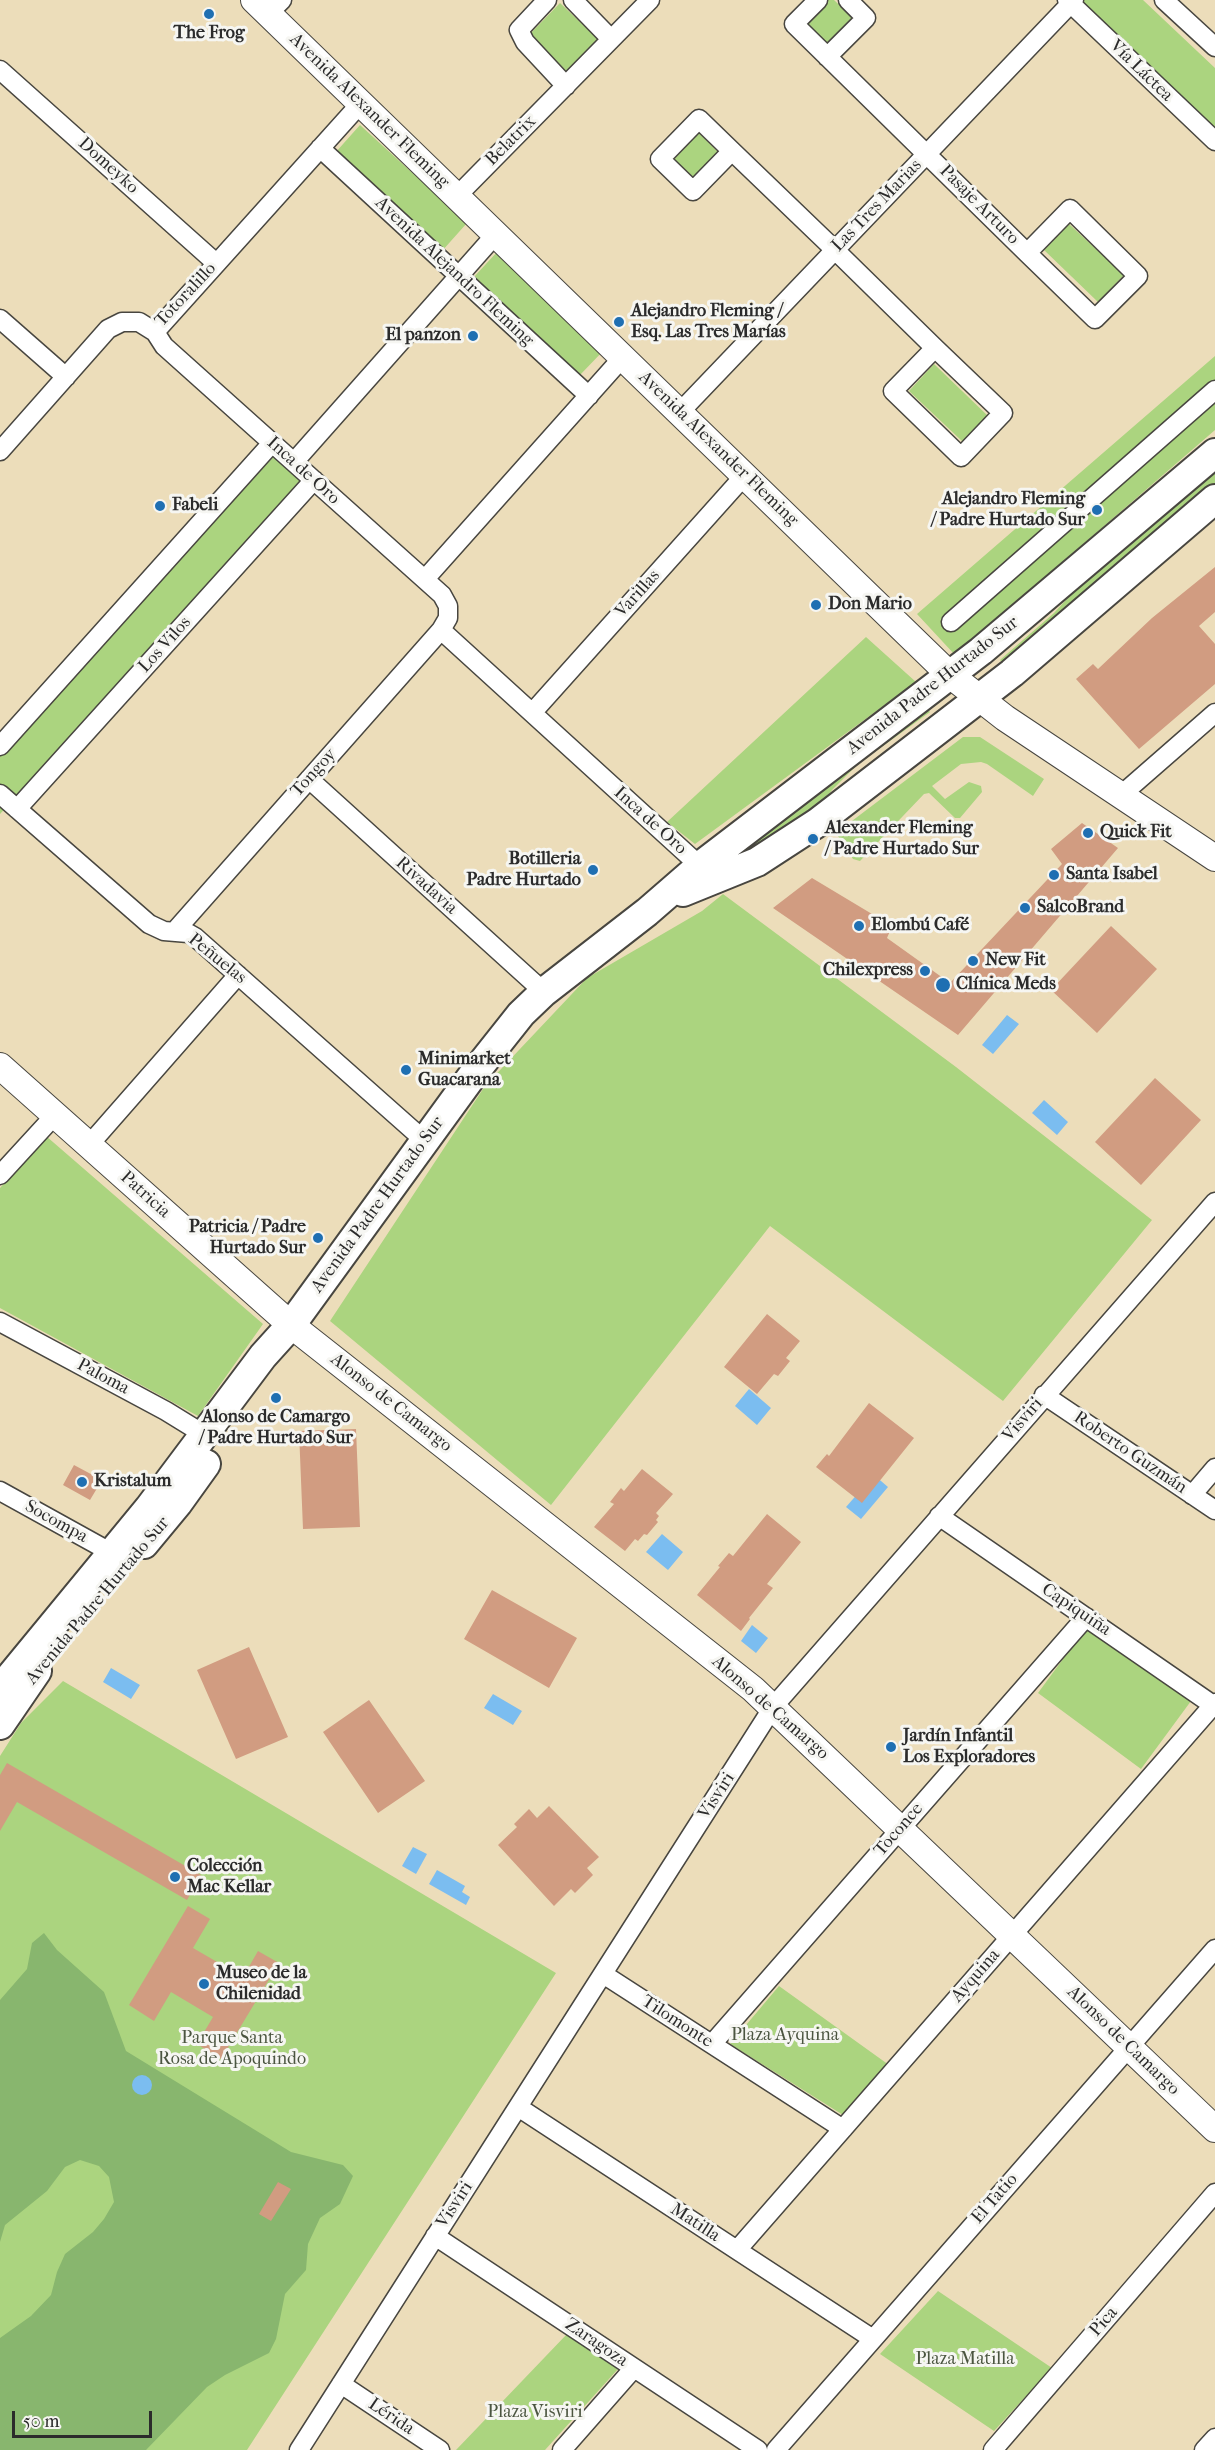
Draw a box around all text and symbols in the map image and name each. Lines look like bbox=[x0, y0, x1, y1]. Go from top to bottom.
marker: The Frog bbox=[202, 7, 216, 21]
place label: The Frog bbox=[173, 23, 245, 45]
street label: Avenida Alexander Fleming bbox=[285, 29, 453, 193]
street label: Vía Láctea bbox=[1105, 36, 1177, 106]
street label: Belatrix bbox=[481, 111, 541, 171]
street label: Domeyko bbox=[73, 133, 143, 199]
street label: Las Tres Marias bbox=[827, 155, 927, 257]
street label: Pasaje Arturo bbox=[935, 161, 1023, 249]
street label: Avenida Alejandro Fleming bbox=[370, 193, 538, 351]
street label: Totoralillo bbox=[151, 258, 221, 332]
place label: Alejandro Fleming / Esq. Las Tres Marías bbox=[631, 301, 786, 344]
marker: Alejandro Fleming / Esq. Las Tres Marías bbox=[612, 315, 626, 329]
place label: El panzon bbox=[385, 325, 461, 347]
marker: El panzon bbox=[466, 329, 480, 343]
street label: Avenida Alexander Fleming bbox=[634, 367, 802, 531]
street label: Inca de Oro bbox=[262, 433, 344, 509]
place label: Alejandro Fleming / Padre Hurtado Sur bbox=[931, 489, 1085, 532]
place label: Fabeli bbox=[172, 495, 218, 517]
marker: Fabeli bbox=[153, 499, 167, 513]
marker: Alejandro Fleming / Padre Hurtado Sur bbox=[1090, 503, 1104, 517]
street label: Varillas bbox=[611, 566, 665, 622]
place label: Don Mario bbox=[828, 594, 912, 616]
marker: Don Mario bbox=[809, 598, 823, 612]
street label: Los Vilos bbox=[134, 612, 196, 678]
street label: Avenida Padre Hurtado Sur bbox=[843, 612, 1023, 760]
street label: Tongoy bbox=[287, 744, 341, 802]
street label: Inca de Oro bbox=[609, 783, 691, 859]
place label: Alexander Fleming / Padre Hurtado Sur bbox=[825, 818, 979, 860]
place label: Quick Fit bbox=[1100, 822, 1172, 844]
marker: Quick Fit bbox=[1081, 826, 1095, 840]
marker: Alexander Fleming / Padre Hurtado Sur bbox=[806, 832, 820, 846]
place label: Botilleria Padre Hurtado bbox=[466, 849, 581, 892]
street label: Rivadavia bbox=[391, 853, 461, 919]
marker: Botilleria Padre Hurtado bbox=[586, 863, 600, 877]
place label: Santa Isabel bbox=[1066, 864, 1158, 886]
marker: Santa Isabel bbox=[1047, 868, 1061, 882]
place label: SalcoBrand bbox=[1037, 897, 1124, 919]
marker: SalcoBrand bbox=[1018, 901, 1032, 915]
place label: Elombú Café bbox=[871, 915, 969, 937]
marker: Elombú Café bbox=[852, 919, 866, 933]
street label: Peñuelas bbox=[184, 929, 250, 989]
place label: New Fit bbox=[985, 950, 1046, 972]
marker: New Fit bbox=[966, 954, 980, 968]
place label: Chilexpress bbox=[823, 960, 913, 982]
marker: Chilexpress bbox=[918, 964, 932, 978]
place label: Clínica Meds bbox=[956, 974, 1056, 996]
marker: Clínica Meds bbox=[934, 976, 952, 994]
place label: Minimarket Guacarana bbox=[418, 1049, 511, 1092]
marker: Minimarket Guacarana bbox=[399, 1063, 413, 1077]
street label: Avenida Padre Hurtado Sur bbox=[307, 1113, 449, 1297]
street label: Patricia bbox=[116, 1167, 174, 1223]
place label: Patricia / Padre Hurtado Sur bbox=[189, 1217, 306, 1260]
marker: Patricia / Padre Hurtado Sur bbox=[311, 1231, 325, 1245]
street label: Alonso de Camargo bbox=[326, 1349, 456, 1457]
street label: Paloma bbox=[73, 1354, 133, 1400]
marker: Alonso de Camargo / Padre Hurtado Sur bbox=[269, 1391, 283, 1405]
street label: Visviri bbox=[998, 1394, 1048, 1446]
place label: Alonso de Camargo / Padre Hurtado Sur bbox=[199, 1407, 353, 1450]
street label: Roberto Guzmán bbox=[1069, 1407, 1191, 1499]
place label: Kristalum bbox=[94, 1471, 171, 1493]
marker: Kristalum bbox=[75, 1475, 89, 1489]
street label: Socompa bbox=[21, 1496, 91, 1548]
street label: Avenida Padre Hurtado Sur bbox=[22, 1513, 174, 1689]
street label: Capiquiña bbox=[1037, 1579, 1115, 1641]
street label: Alonso de Camargo bbox=[707, 1651, 833, 1765]
place label: Jardín Infantil Los Exploradores bbox=[903, 1726, 1035, 1768]
marker: Jardín Infantil Los Exploradores bbox=[884, 1740, 898, 1754]
street label: Visviri bbox=[694, 1769, 740, 1823]
street label: Toconce bbox=[870, 1799, 928, 1861]
place label: Colección Mac Kellar bbox=[187, 1856, 271, 1898]
marker: Colección Mac Kellar bbox=[168, 1870, 182, 1884]
street label: Ayquina bbox=[947, 1945, 1005, 2007]
place label: Museo de la Chilenidad bbox=[216, 1963, 307, 2006]
marker: Museo de la Chilenidad bbox=[197, 1977, 211, 1991]
street label: Alonso de Camargo bbox=[1062, 1982, 1184, 2100]
street label: Tilomonte bbox=[637, 1991, 717, 2053]
park label: Plaza Ayquina bbox=[731, 2025, 839, 2047]
park label: Parque Santa Rosa de Apoquindo bbox=[158, 2028, 306, 2070]
street label: El Tatio bbox=[967, 2169, 1023, 2229]
street label: Visviri bbox=[432, 2178, 478, 2232]
street label: Matilla bbox=[666, 2199, 724, 2247]
street label: Pica bbox=[1085, 2303, 1123, 2341]
street label: Zaragoza bbox=[560, 2314, 632, 2372]
park label: Plaza Matilla bbox=[915, 2349, 1015, 2371]
street label: Lérida bbox=[364, 2394, 418, 2440]
scale bar bbox=[15, 2399, 154, 2437]
park label: Plaza Visviri bbox=[487, 2402, 583, 2424]
text: 50 m bbox=[23, 2411, 59, 2432]

